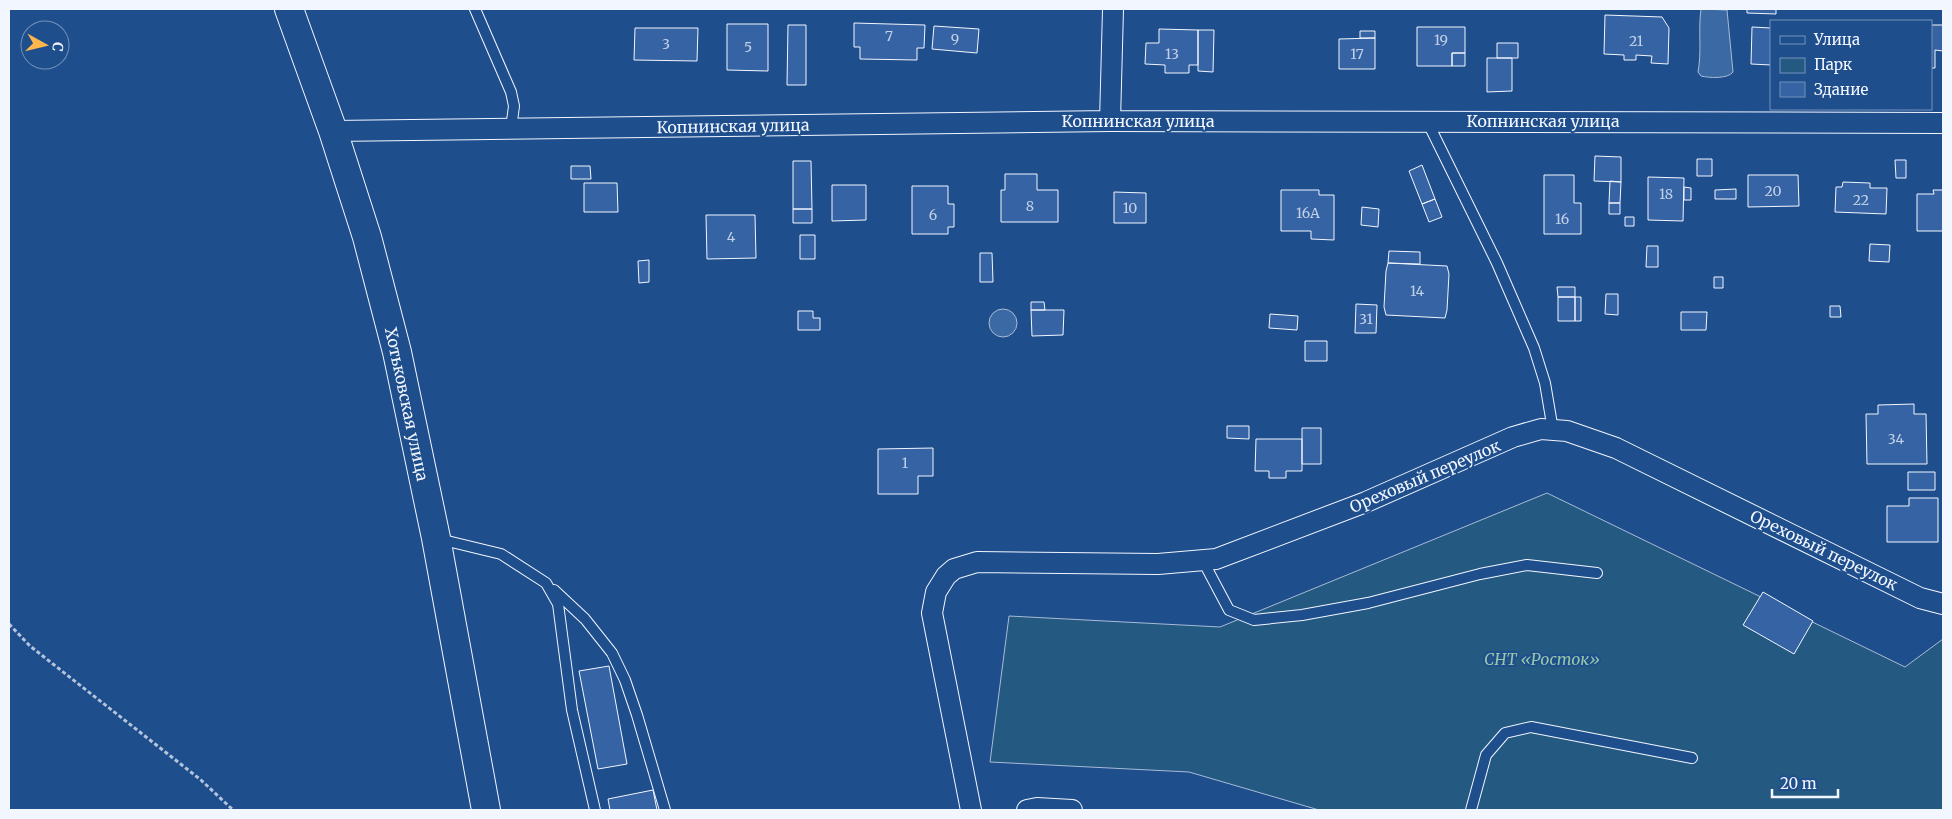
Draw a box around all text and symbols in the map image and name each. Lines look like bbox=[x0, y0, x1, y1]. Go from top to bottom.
north arrow bbox=[20, 20, 70, 70]
legend bbox=[1770, 20, 1932, 110]
house number: 7 bbox=[885, 27, 893, 45]
house number: 9 bbox=[951, 30, 959, 48]
text: Улица bbox=[1813, 30, 1860, 49]
house number: 19 bbox=[1434, 31, 1448, 49]
house number: 21 bbox=[1629, 32, 1643, 50]
house number: 3 bbox=[662, 35, 670, 53]
house number: 5 bbox=[744, 38, 752, 56]
text: С bbox=[48, 41, 67, 53]
house number: 13 bbox=[1165, 45, 1179, 63]
house number: 17 bbox=[1350, 45, 1364, 63]
text: Парк bbox=[1814, 55, 1853, 74]
text: Здание bbox=[1814, 80, 1868, 99]
street label: Копнинская улица bbox=[1062, 111, 1215, 131]
street label: Копнинская улица bbox=[1467, 111, 1620, 131]
street label: Копнинская улица bbox=[656, 115, 810, 137]
house number: 20 bbox=[1764, 182, 1782, 200]
house number: 18 bbox=[1659, 185, 1673, 203]
house number: 22 bbox=[1853, 191, 1869, 209]
house number: 8 bbox=[1026, 197, 1034, 215]
house number: 10 bbox=[1123, 199, 1137, 217]
house number: 16А bbox=[1296, 204, 1320, 222]
house number: 6 bbox=[929, 206, 937, 224]
house number: 16 bbox=[1555, 210, 1569, 228]
house number: 4 bbox=[727, 228, 736, 246]
house number: 14 bbox=[1410, 282, 1424, 300]
house number: 31 bbox=[1359, 310, 1373, 328]
street label: Хотьковская улица bbox=[381, 325, 433, 483]
house number: 34 bbox=[1888, 430, 1905, 448]
street label: Ореховый переулок bbox=[1347, 435, 1503, 517]
house number: 1 bbox=[902, 454, 908, 472]
street label: Ореховый переулок bbox=[1747, 506, 1901, 594]
park label: СНТ «Росток» bbox=[1484, 649, 1600, 669]
scale bar bbox=[1772, 766, 1838, 798]
text: 20 m bbox=[1780, 774, 1817, 793]

